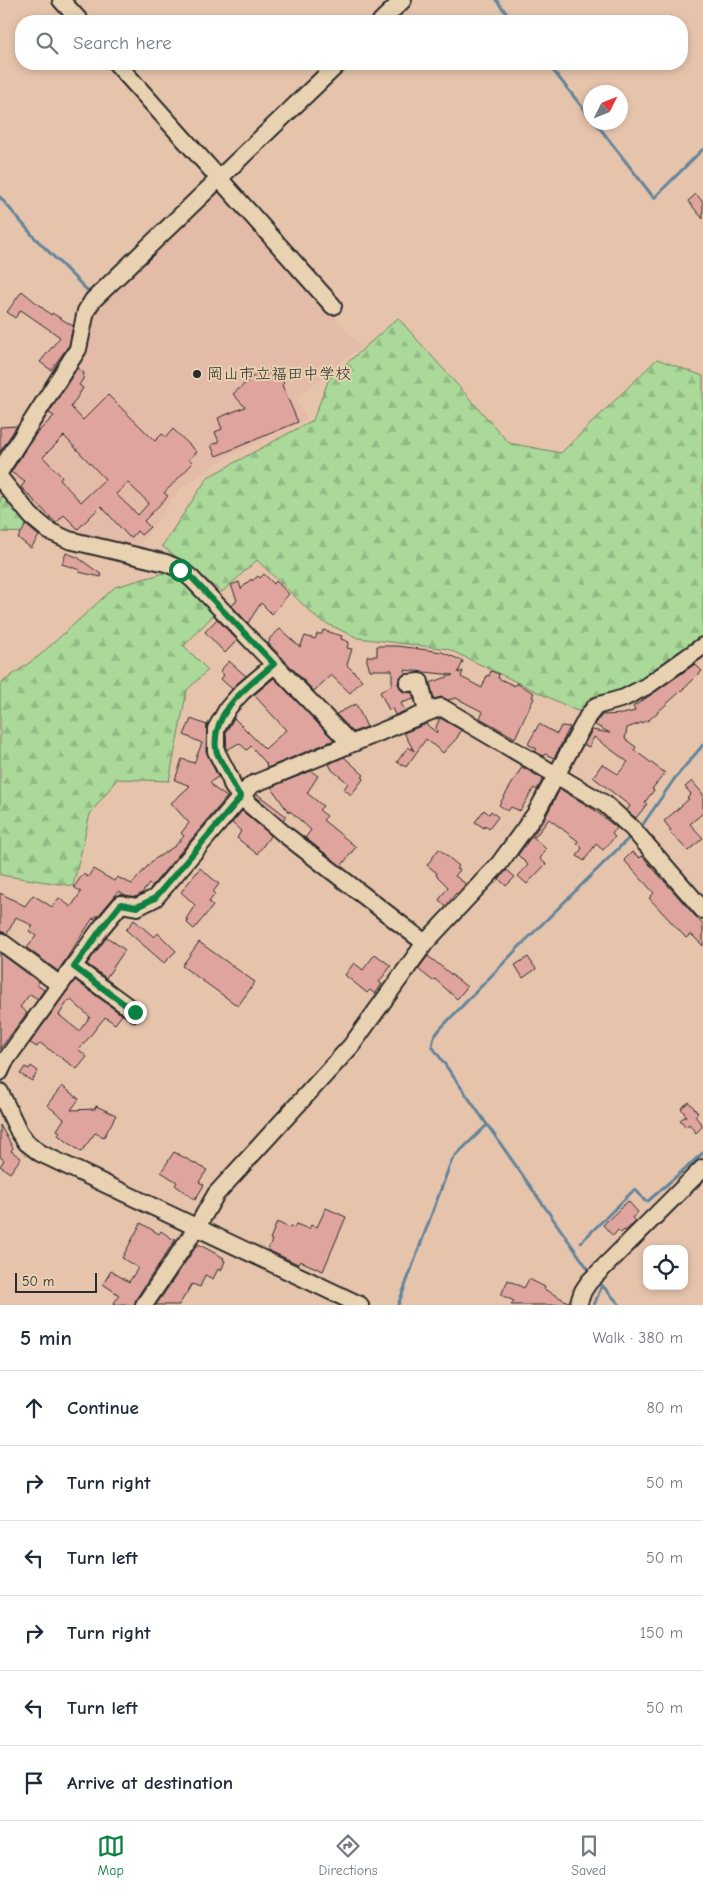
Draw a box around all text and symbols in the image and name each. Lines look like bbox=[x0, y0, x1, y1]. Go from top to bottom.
search box bbox=[15, 15, 688, 70]
icon: search bbox=[33, 29, 61, 57]
text: Search here bbox=[73, 32, 172, 54]
north arrow bbox=[583, 85, 628, 130]
place label: 岡山市立福田中学校 bbox=[207, 365, 351, 383]
marker: 岡山市立福田中学校 bbox=[191, 368, 203, 380]
route start bbox=[169, 559, 192, 582]
route end bbox=[124, 1001, 147, 1024]
map controls bbox=[643, 1245, 688, 1290]
button: locate bbox=[643, 1245, 688, 1290]
scale bar bbox=[15, 1270, 98, 1293]
text: 50 m bbox=[22, 1273, 54, 1290]
text: 5 min bbox=[20, 1326, 72, 1350]
text: Walk · 380 m bbox=[593, 1329, 683, 1347]
icon: ahead bbox=[20, 1394, 48, 1422]
text: Continue bbox=[67, 1397, 139, 1419]
text: 80 m bbox=[646, 1399, 683, 1417]
icon: right bbox=[20, 1469, 48, 1497]
text: Turn right bbox=[67, 1472, 151, 1494]
text: 50 m bbox=[646, 1474, 683, 1492]
icon: left bbox=[20, 1544, 48, 1572]
text: Turn left bbox=[67, 1547, 138, 1569]
text: 50 m bbox=[646, 1549, 683, 1567]
icon: right bbox=[20, 1619, 48, 1647]
text: Turn right bbox=[67, 1622, 151, 1644]
text: 150 m bbox=[640, 1624, 683, 1642]
icon: left bbox=[20, 1694, 48, 1722]
text: Turn left bbox=[67, 1697, 138, 1719]
text: 50 m bbox=[646, 1699, 683, 1717]
icon: arrive bbox=[20, 1769, 48, 1797]
text: Arrive at destination bbox=[67, 1772, 233, 1794]
tab: Map bbox=[97, 1832, 125, 1879]
tab: Directions bbox=[318, 1832, 378, 1879]
tab: Saved bbox=[571, 1832, 606, 1879]

